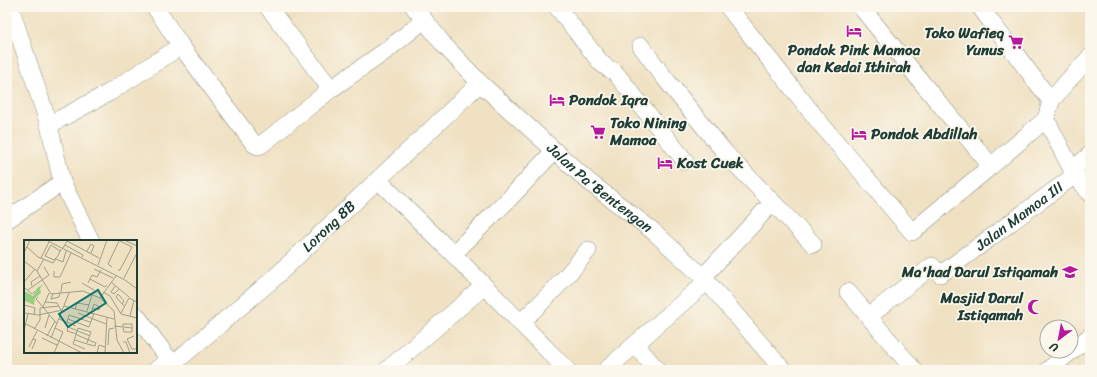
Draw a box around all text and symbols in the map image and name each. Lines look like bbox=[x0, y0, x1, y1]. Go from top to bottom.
place label: Toko Wafieq Yunus bbox=[924, 20, 1005, 63]
hotel icon: Pondok Pink Mamoa dan Kedai Ithirah bbox=[845, 22, 863, 40]
supermarket icon: Toko Wafieq Yunus bbox=[1007, 33, 1025, 51]
place label: Pondok Pink Mamoa dan Kedai Ithirah bbox=[788, 37, 921, 80]
place label: Pondok Iqra bbox=[569, 87, 649, 113]
hotel icon: Pondok Iqra bbox=[548, 91, 566, 109]
place label: Toko Nining Mamoa bbox=[609, 110, 687, 153]
place label: Pondok Abdillah bbox=[871, 121, 977, 147]
supermarket icon: Toko Nining Mamoa bbox=[589, 123, 607, 141]
hotel icon: Pondok Abdillah bbox=[850, 125, 868, 143]
street label: Jalan Pa'Bentengan bbox=[540, 136, 659, 240]
place label: Kost Cuek bbox=[676, 150, 744, 176]
hotel icon: Kost Cuek bbox=[656, 154, 674, 172]
street label: Jalan Mamoa III bbox=[969, 174, 1069, 258]
street label: Lorong 8B bbox=[296, 194, 362, 259]
inset map bbox=[24, 240, 137, 353]
place label: Ma'had Darul Istiqamah bbox=[901, 259, 1058, 285]
school or university icon: Ma'had Darul Istiqamah bbox=[1061, 263, 1079, 281]
place label: Masjid Darul Istiqamah bbox=[940, 285, 1024, 328]
mosque icon: Masjid Darul Istiqamah bbox=[1026, 298, 1044, 316]
north arrow bbox=[1039, 319, 1079, 359]
text: U bbox=[1045, 337, 1062, 357]

